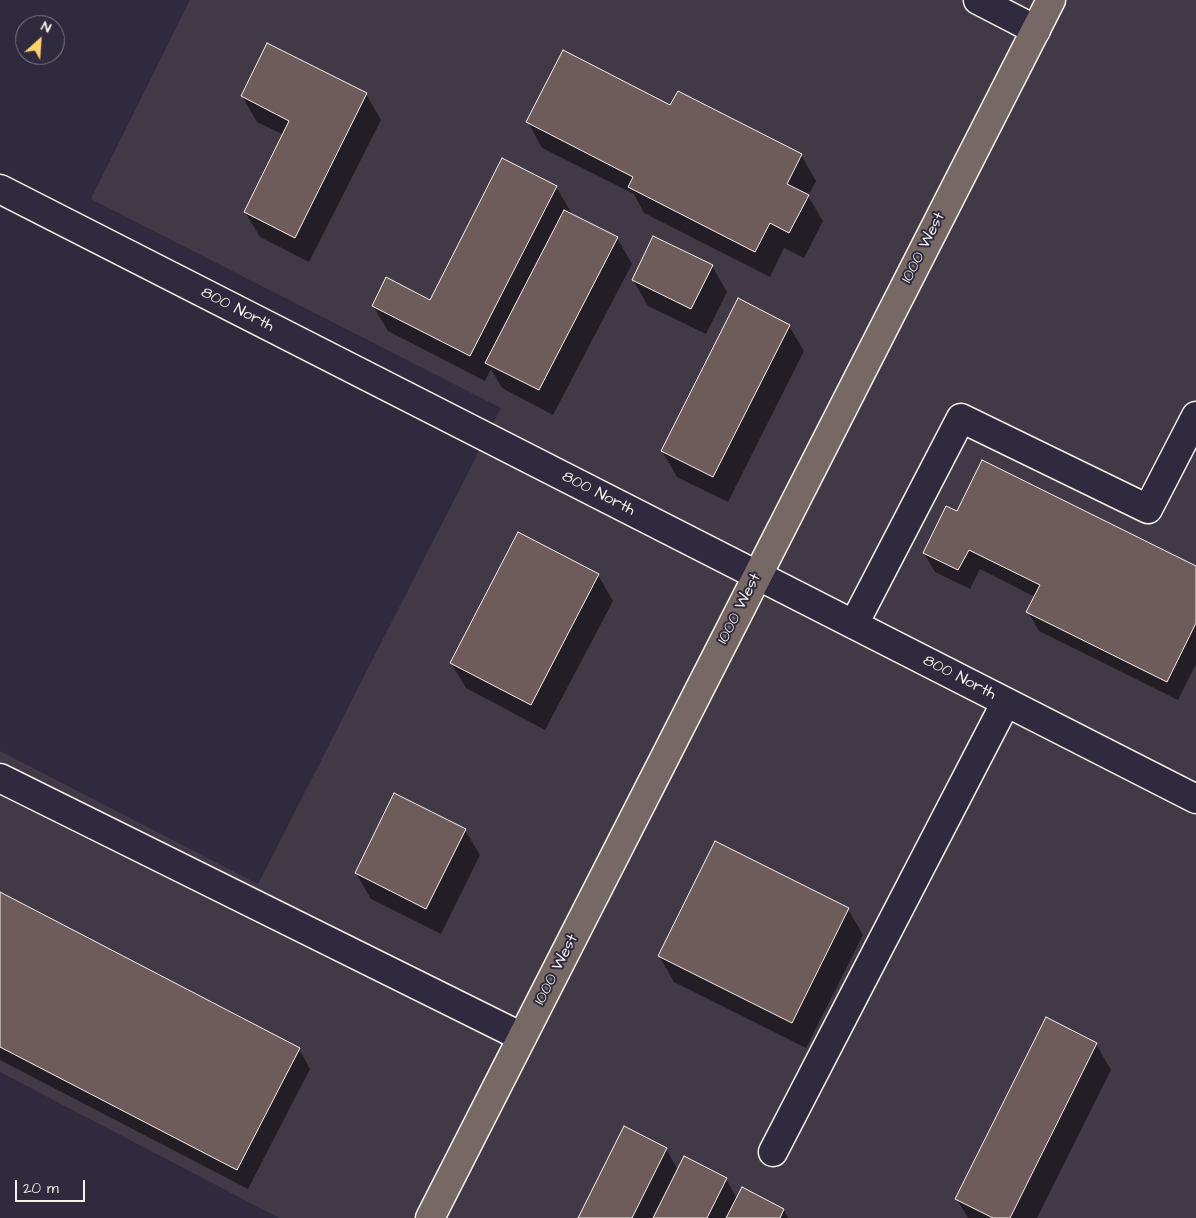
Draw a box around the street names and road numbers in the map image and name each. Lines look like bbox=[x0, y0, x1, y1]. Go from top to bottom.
street label: 1000 West bbox=[898, 209, 950, 287]
street label: 800 North bbox=[197, 283, 277, 337]
street label: 800 North bbox=[558, 467, 638, 521]
street label: 1000 West bbox=[714, 570, 766, 648]
street label: 800 North bbox=[919, 651, 999, 705]
street label: 1000 West bbox=[531, 931, 583, 1009]

